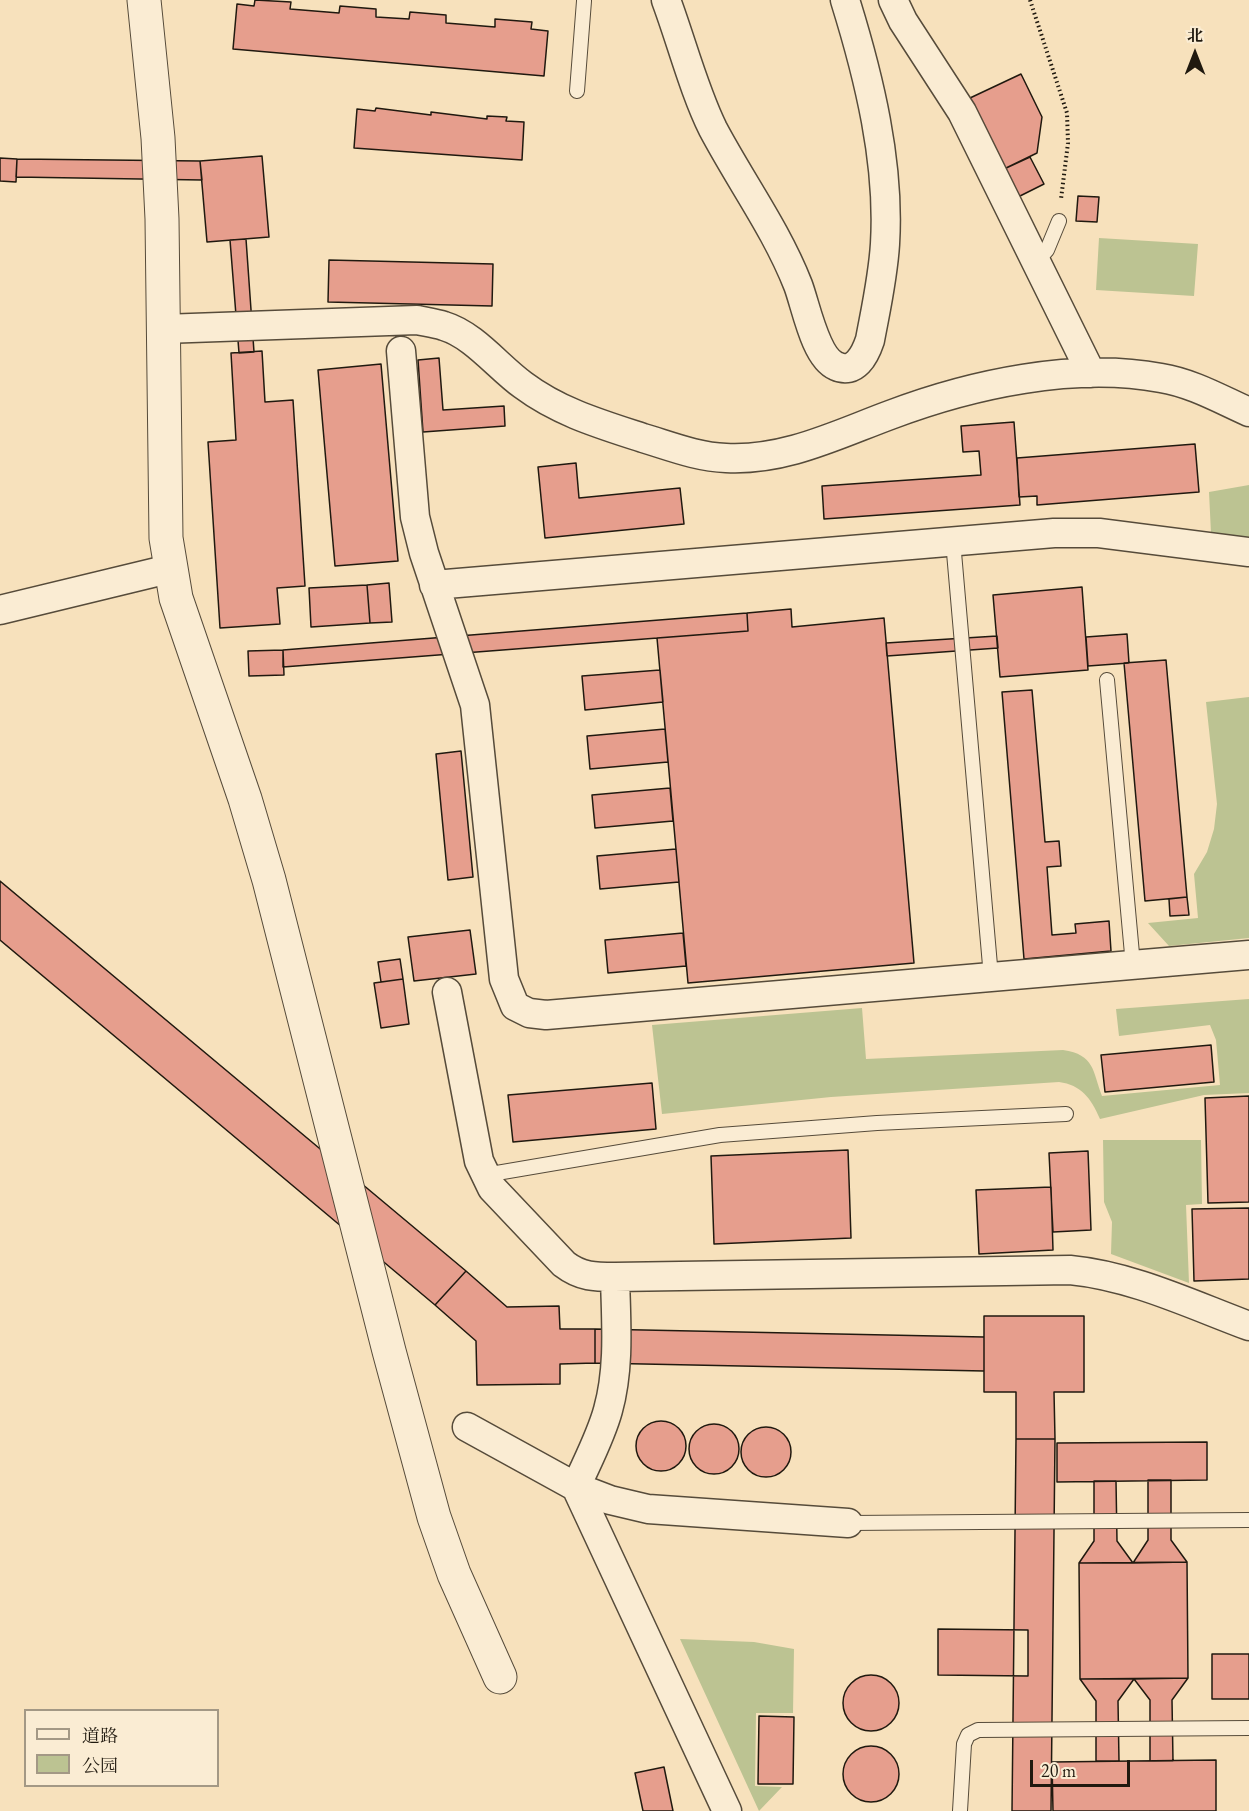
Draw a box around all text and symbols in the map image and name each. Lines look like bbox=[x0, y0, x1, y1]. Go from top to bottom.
north arrow bbox=[1165, 24, 1225, 84]
text: 北 bbox=[1187, 25, 1203, 46]
legend bbox=[24, 1709, 219, 1787]
text: 道路 bbox=[82, 1724, 118, 1747]
scale bar bbox=[1033, 1748, 1134, 1786]
text: 公园 bbox=[82, 1754, 118, 1777]
text: 20 m bbox=[1041, 1759, 1076, 1782]

